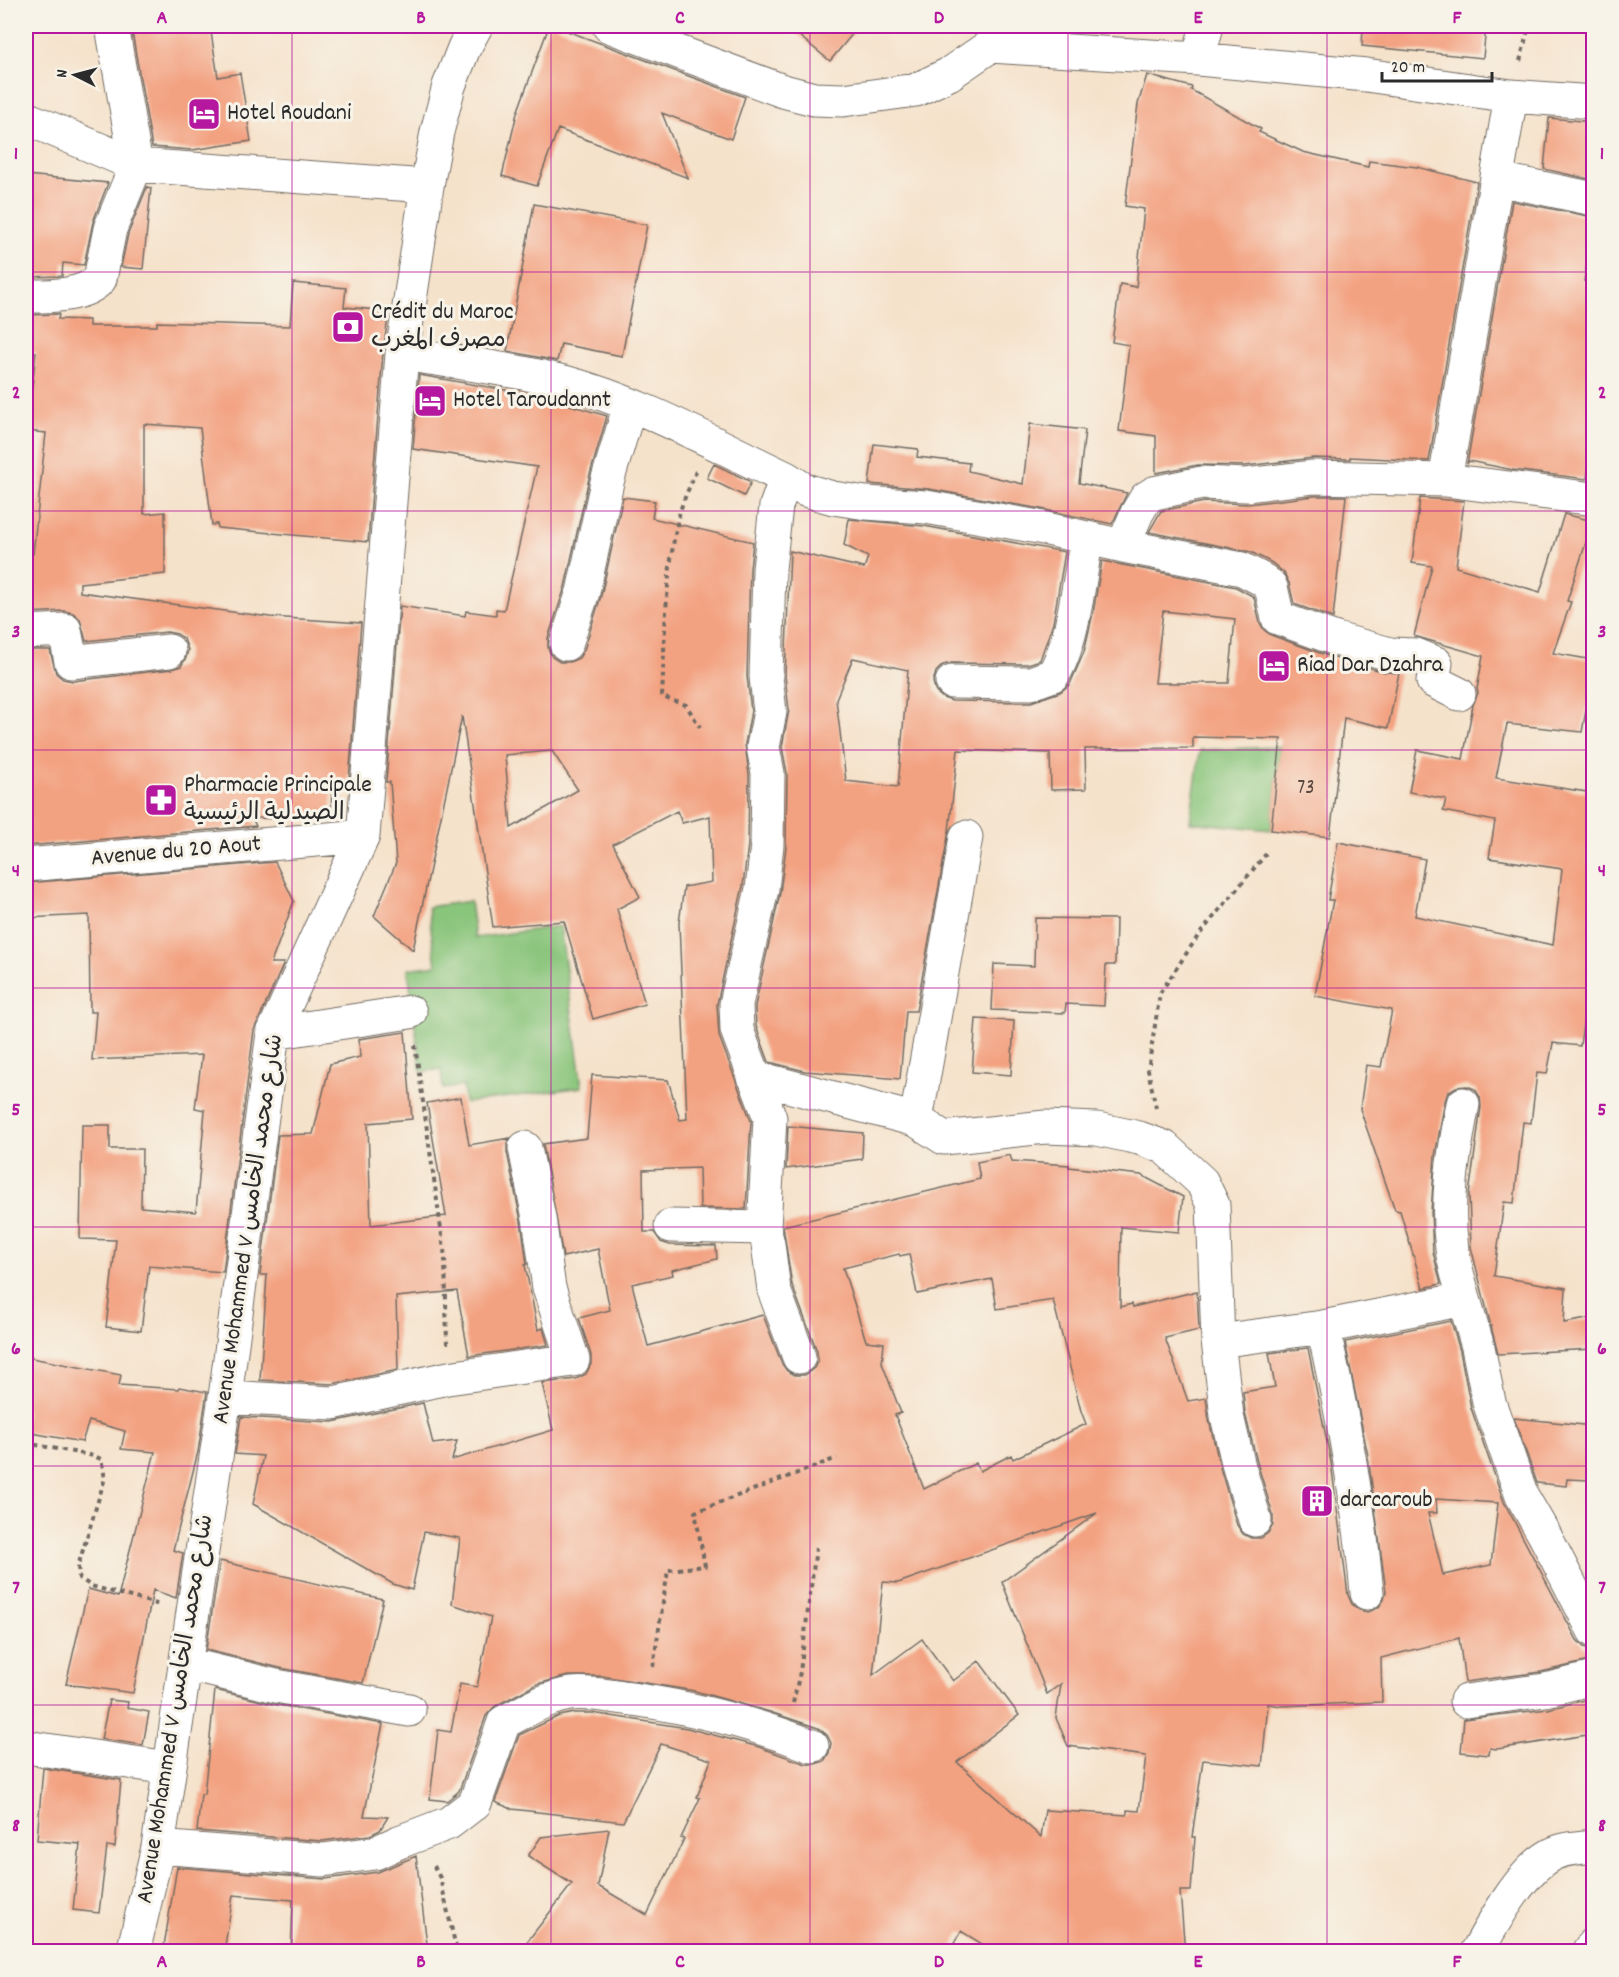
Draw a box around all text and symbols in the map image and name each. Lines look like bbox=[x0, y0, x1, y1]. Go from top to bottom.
text: A bbox=[157, 5, 168, 33]
text: B bbox=[416, 5, 426, 33]
text: C bbox=[675, 5, 685, 33]
text: D bbox=[934, 5, 945, 33]
text: E bbox=[1193, 5, 1203, 33]
text: F bbox=[1453, 5, 1463, 33]
north arrow bbox=[45, 45, 105, 105]
scale bar bbox=[1382, 45, 1492, 83]
text: 20 m bbox=[1391, 56, 1425, 81]
text: N bbox=[51, 68, 74, 79]
hotel icon: Hotel Roudani bbox=[186, 96, 222, 132]
place label: Hotel Roudani bbox=[227, 97, 351, 131]
text: 1 bbox=[14, 141, 18, 169]
text: 1 bbox=[1600, 141, 1604, 169]
place label: Crédit du Maroc مصرف المغرب bbox=[371, 296, 514, 358]
bank icon: Crédit du Maroc مصرف المغرب bbox=[330, 309, 366, 345]
text: 2 bbox=[12, 380, 20, 408]
text: 2 bbox=[1598, 380, 1606, 408]
hotel icon: Hotel Taroudannt bbox=[412, 383, 448, 419]
place label: Hotel Taroudannt bbox=[453, 384, 611, 418]
text: 3 bbox=[12, 619, 20, 647]
text: 3 bbox=[1598, 619, 1606, 647]
hotel icon: Riad Dar Dzahra bbox=[1256, 648, 1292, 684]
place label: Riad Dar Dzahra bbox=[1297, 649, 1444, 683]
place label: Pharmacie Principale الصيدلية الرئيسية bbox=[184, 769, 372, 831]
house number: 73 bbox=[1297, 774, 1315, 804]
pharmacy icon: Pharmacie Principale الصيدلية الرئيسية bbox=[143, 782, 179, 818]
street label: Avenue du 20 Aout bbox=[90, 828, 262, 876]
text: 4 bbox=[12, 858, 20, 886]
text: 4 bbox=[1598, 858, 1606, 886]
street label: Avenue Mohammed V شارع محمد الخامس bbox=[205, 1032, 293, 1426]
text: 5 bbox=[11, 1097, 21, 1125]
text: 5 bbox=[1597, 1097, 1607, 1125]
text: 6 bbox=[11, 1336, 21, 1364]
text: 6 bbox=[1597, 1336, 1607, 1364]
building icon: darcaroub bbox=[1299, 1483, 1335, 1519]
place label: darcaroub bbox=[1340, 1484, 1433, 1518]
street label: Avenue Mohammed V شارع محمد الخامس bbox=[128, 1512, 224, 1906]
text: 7 bbox=[12, 1575, 20, 1603]
text: 7 bbox=[1598, 1575, 1606, 1603]
text: 8 bbox=[12, 1813, 20, 1841]
text: 8 bbox=[1598, 1813, 1606, 1841]
text: A bbox=[157, 1949, 168, 1977]
text: B bbox=[416, 1949, 426, 1977]
text: C bbox=[675, 1949, 685, 1977]
text: D bbox=[934, 1949, 945, 1977]
text: E bbox=[1193, 1949, 1203, 1977]
text: F bbox=[1453, 1949, 1463, 1977]

